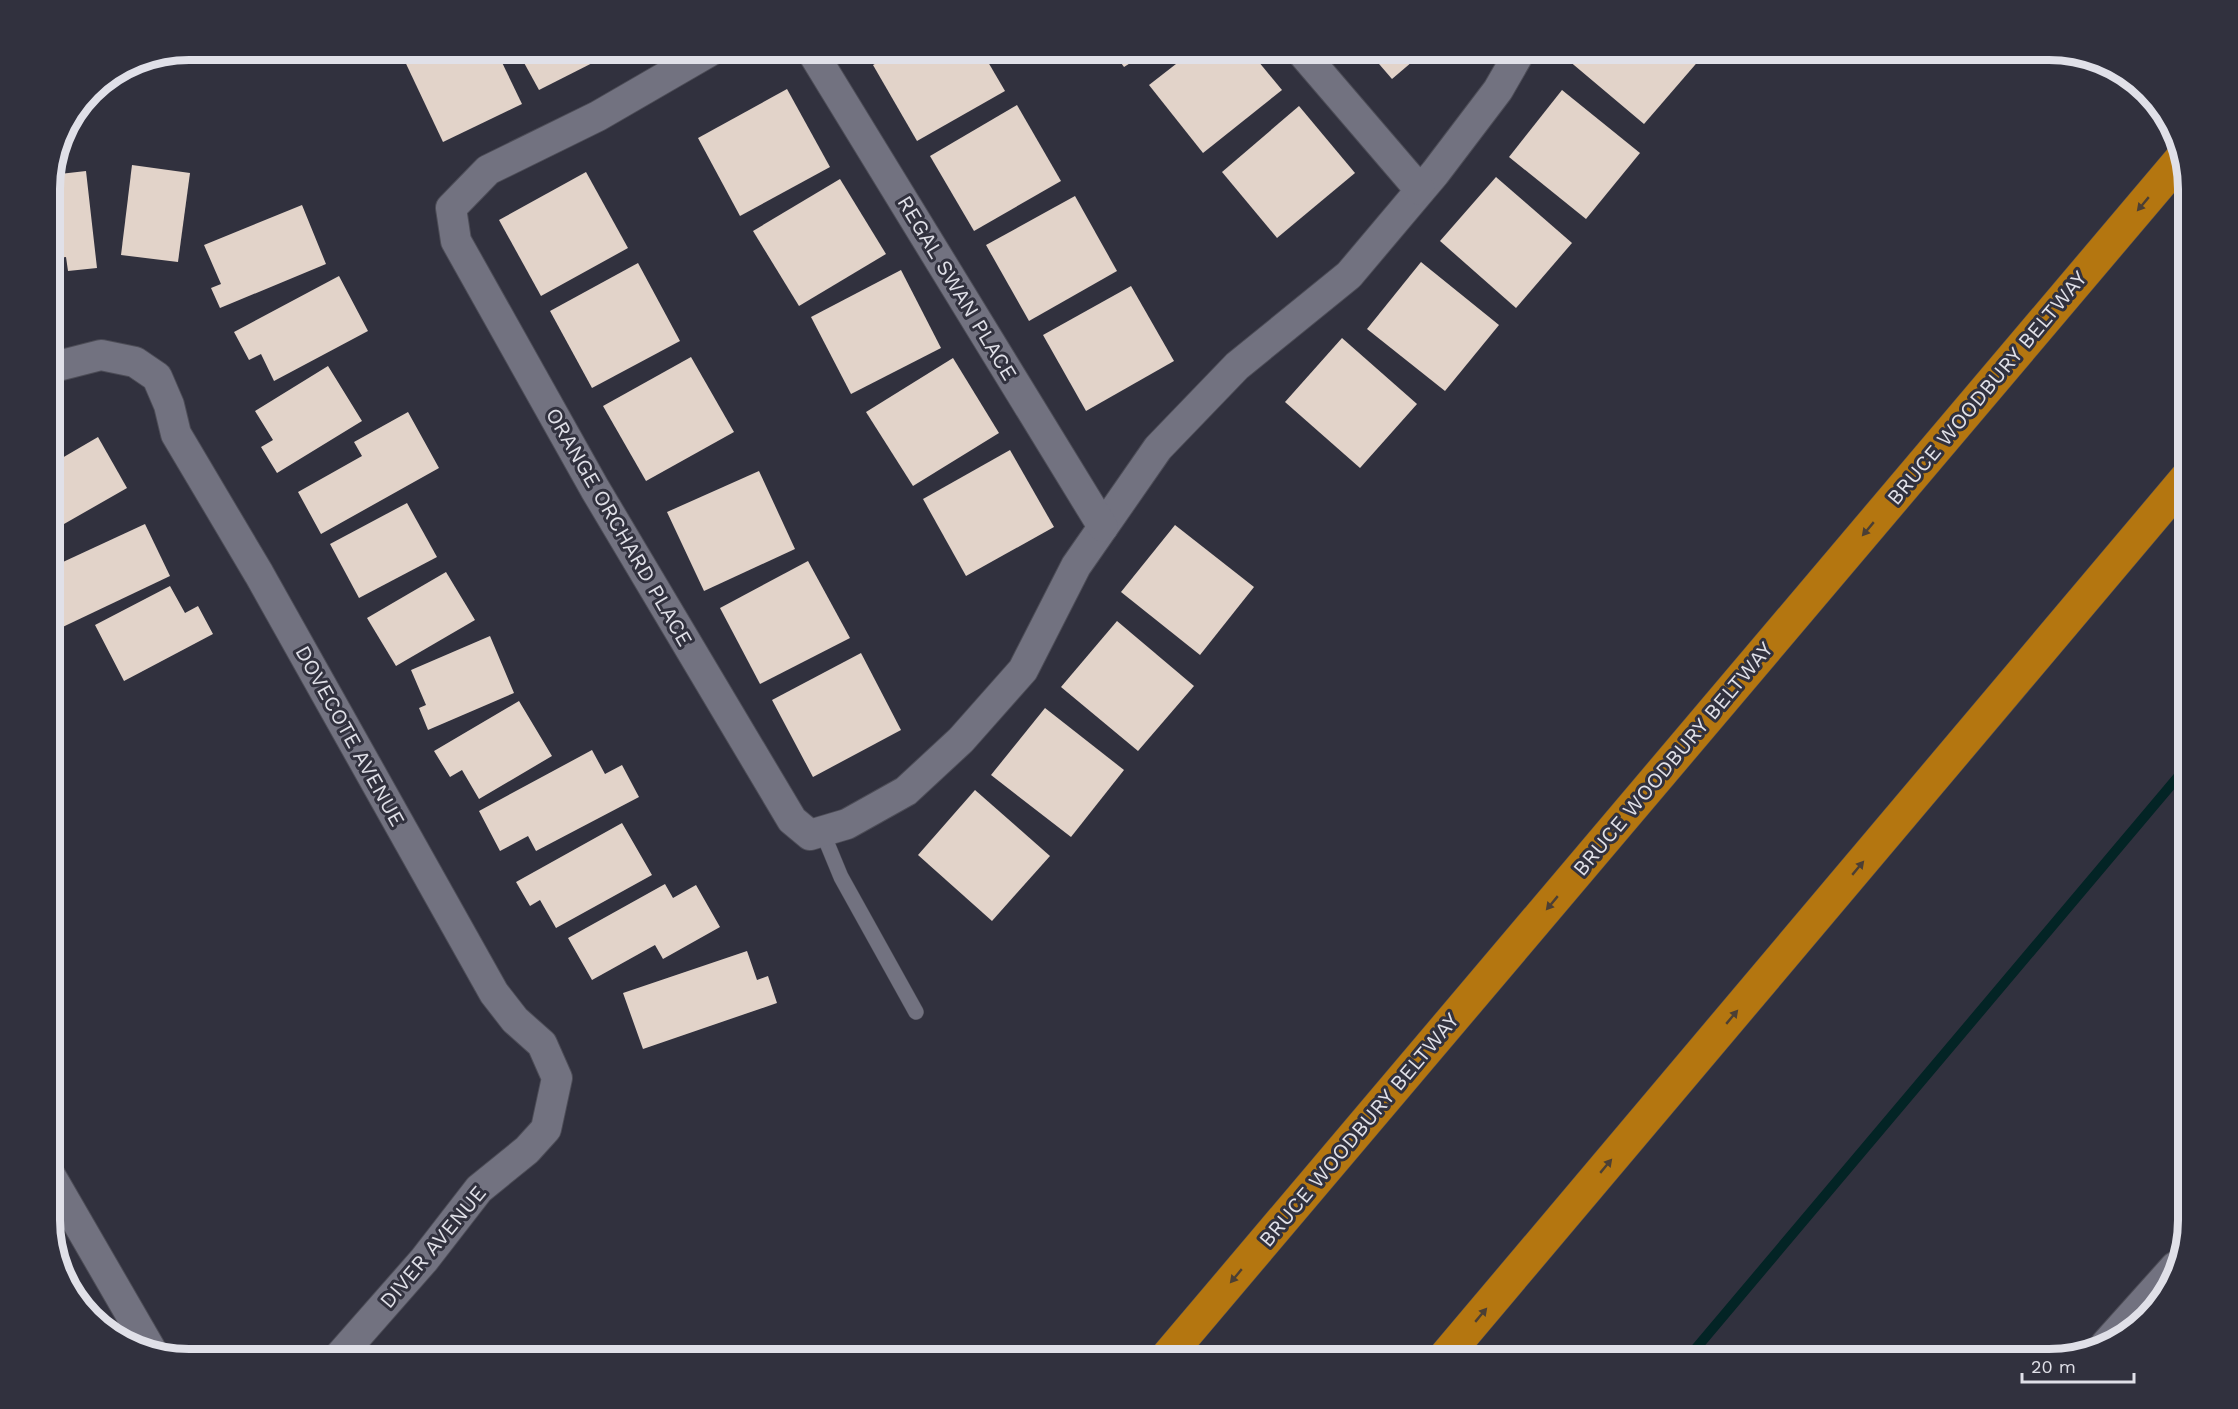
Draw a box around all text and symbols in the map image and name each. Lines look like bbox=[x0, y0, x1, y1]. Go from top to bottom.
street label: REGAL SWAN PLACE bbox=[892, 191, 1022, 385]
one-way arrow bbox=[2137, 196, 2150, 211]
street label: BRUCE WOODBURY BELTWAY bbox=[1881, 266, 2092, 510]
street label: ORANGE ORCHARD PLACE bbox=[541, 403, 698, 650]
one-way arrow bbox=[1861, 521, 1874, 537]
street label: BRUCE WOODBURY BELTWAY bbox=[1567, 637, 1778, 881]
street label: DOVECOTE AVENUE bbox=[290, 641, 410, 830]
one-way arrow bbox=[1851, 861, 1864, 876]
one-way arrow bbox=[1546, 895, 1559, 910]
street label: BRUCE WOODBURY BELTWAY bbox=[1253, 1008, 1464, 1252]
one-way arrow bbox=[1725, 1010, 1738, 1025]
one-way arrow bbox=[1600, 1158, 1613, 1174]
street label: DIVER AVENUE bbox=[374, 1180, 491, 1313]
one-way arrow bbox=[1230, 1268, 1243, 1283]
one-way arrow bbox=[1474, 1307, 1487, 1323]
scale bar bbox=[2022, 1346, 2134, 1384]
text: 20 m bbox=[2031, 1356, 2076, 1377]

